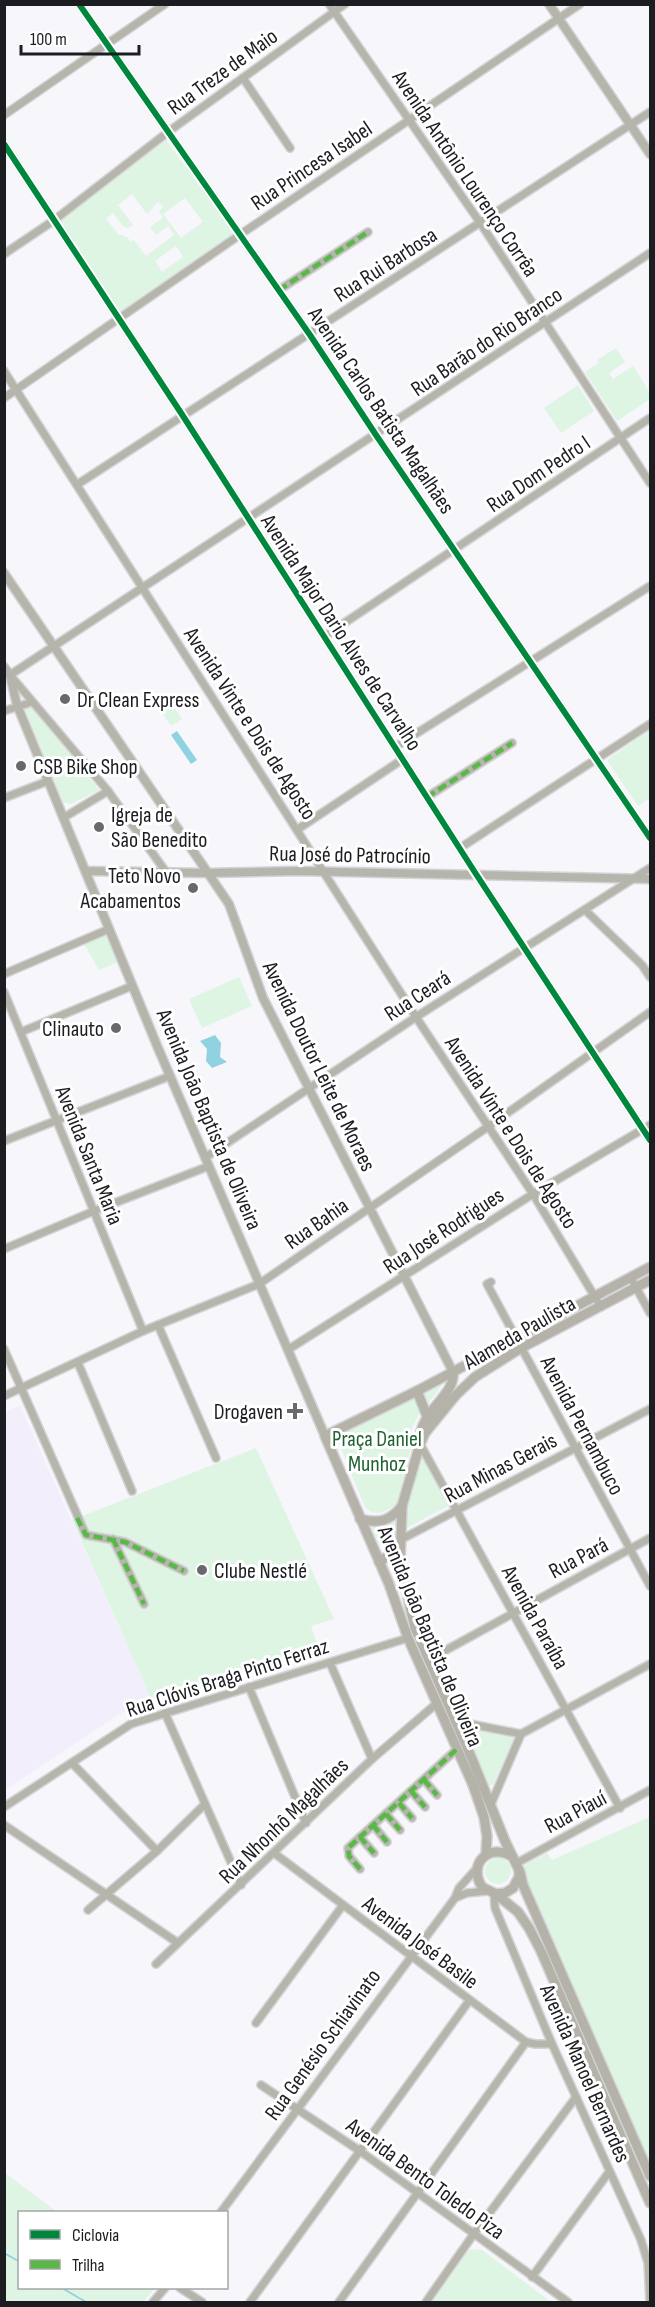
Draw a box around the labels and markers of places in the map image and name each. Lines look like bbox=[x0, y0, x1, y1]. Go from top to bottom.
place label: Dr Clean Express bbox=[77, 687, 200, 714]
marker: Dr Clean Express bbox=[58, 692, 72, 706]
place label: CSB Bike Shop bbox=[33, 754, 138, 781]
marker: CSB Bike Shop bbox=[14, 759, 28, 773]
place label: Igreja de São Benedito bbox=[111, 802, 207, 854]
marker: Igreja de São Benedito bbox=[92, 820, 106, 834]
place label: Teto Novo Acabamentos bbox=[80, 863, 181, 915]
marker: Teto Novo Acabamentos bbox=[186, 881, 200, 895]
place label: Clinauto bbox=[42, 1016, 104, 1043]
marker: Clinauto bbox=[109, 1021, 123, 1035]
place label: Drogaven bbox=[214, 1399, 283, 1426]
marker: Drogaven bbox=[288, 1404, 302, 1418]
place label: Clube Nestlé bbox=[214, 1558, 307, 1585]
marker: Clube Nestlé bbox=[195, 1563, 209, 1577]

